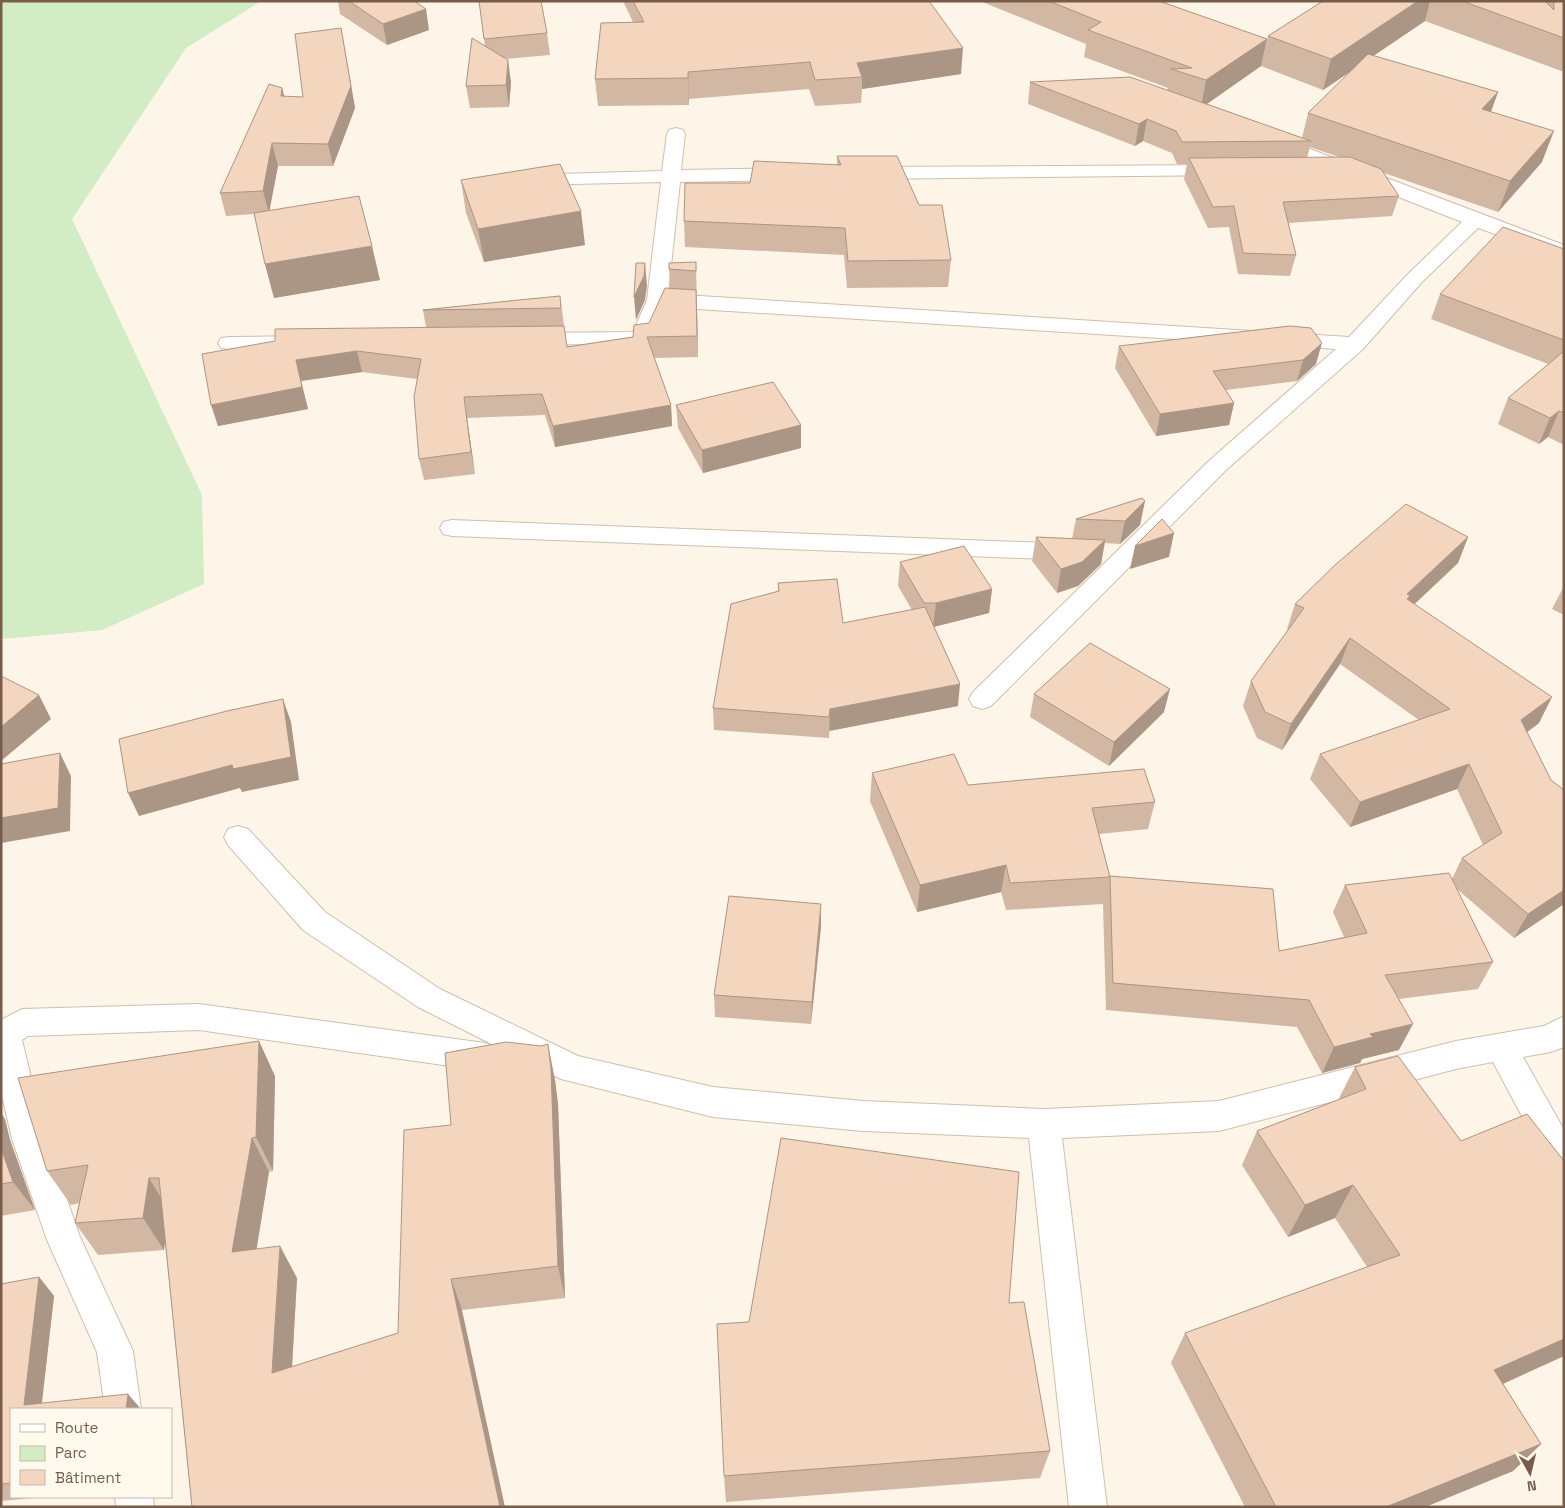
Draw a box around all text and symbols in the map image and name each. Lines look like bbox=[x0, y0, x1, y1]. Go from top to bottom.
legend bbox=[10, 1408, 172, 1498]
text: Route bbox=[55, 1418, 99, 1437]
text: Parc bbox=[55, 1443, 87, 1462]
north arrow bbox=[1505, 1448, 1555, 1498]
text: Bâtiment bbox=[55, 1468, 121, 1487]
text: N bbox=[1526, 1476, 1538, 1495]

